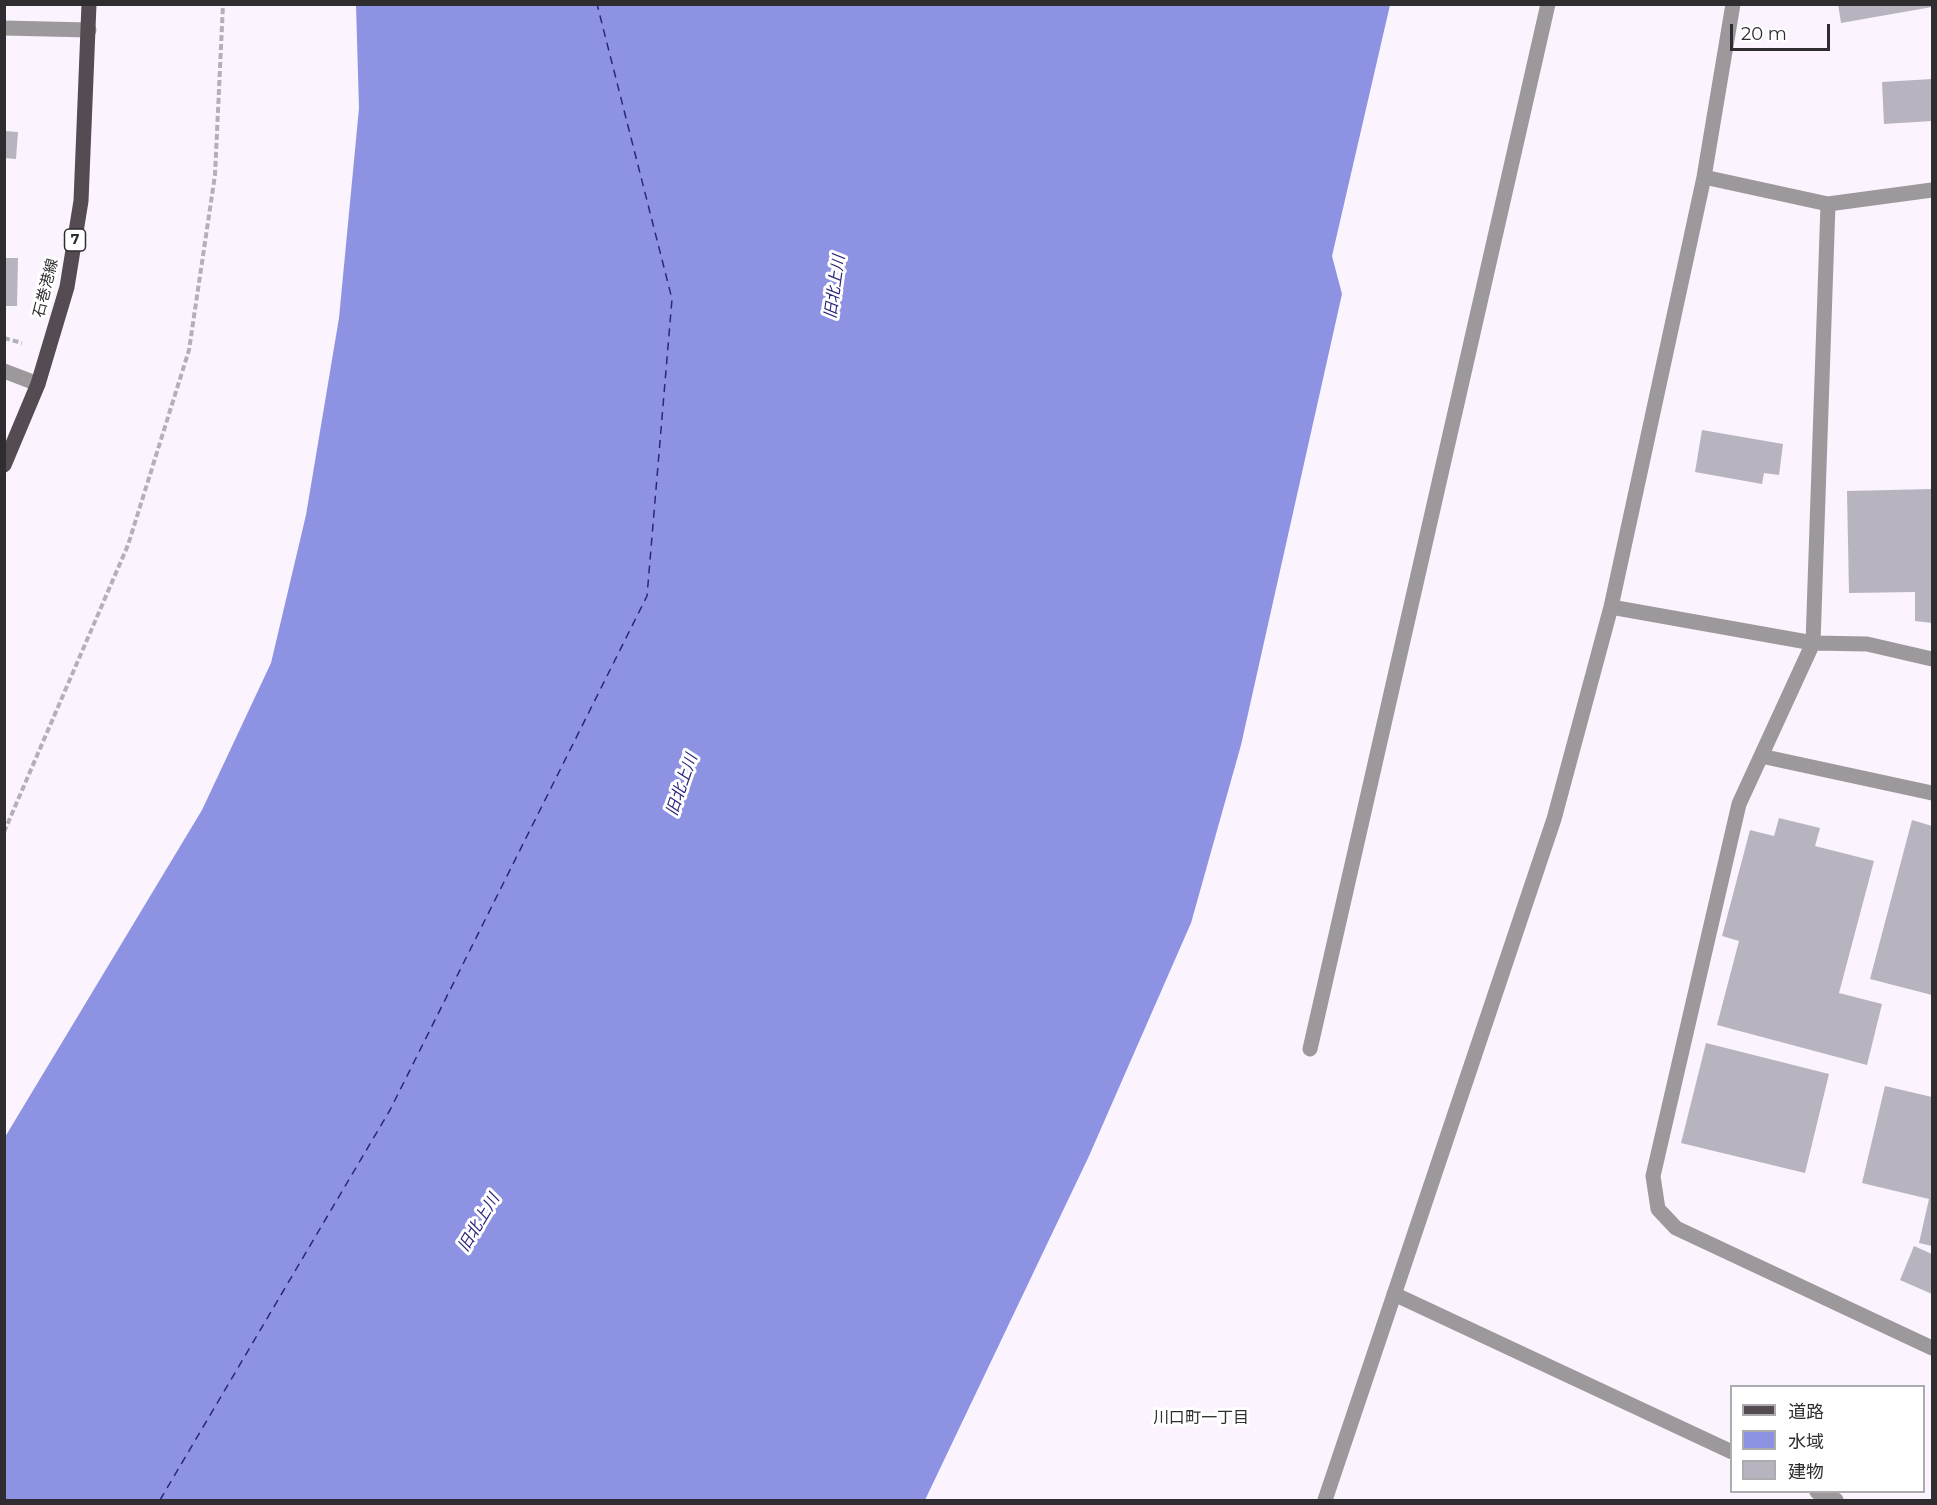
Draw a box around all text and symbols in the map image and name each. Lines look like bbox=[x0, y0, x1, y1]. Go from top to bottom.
scale bar bbox=[1733, 12, 1834, 50]
text: 20 m bbox=[1741, 23, 1787, 45]
road number: 7 bbox=[64, 229, 86, 251]
water label: 旧北上川 bbox=[821, 254, 849, 320]
street label: 石巻港線 bbox=[30, 257, 62, 319]
water label: 旧北上川 bbox=[663, 752, 701, 818]
water label: 旧北上川 bbox=[454, 1191, 504, 1255]
legend bbox=[1730, 1385, 1925, 1493]
text: 道路 bbox=[1788, 1401, 1824, 1423]
district label: 川口町一丁目 bbox=[1153, 1408, 1249, 1428]
text: 水域 bbox=[1788, 1431, 1824, 1453]
text: 建物 bbox=[1788, 1461, 1824, 1483]

